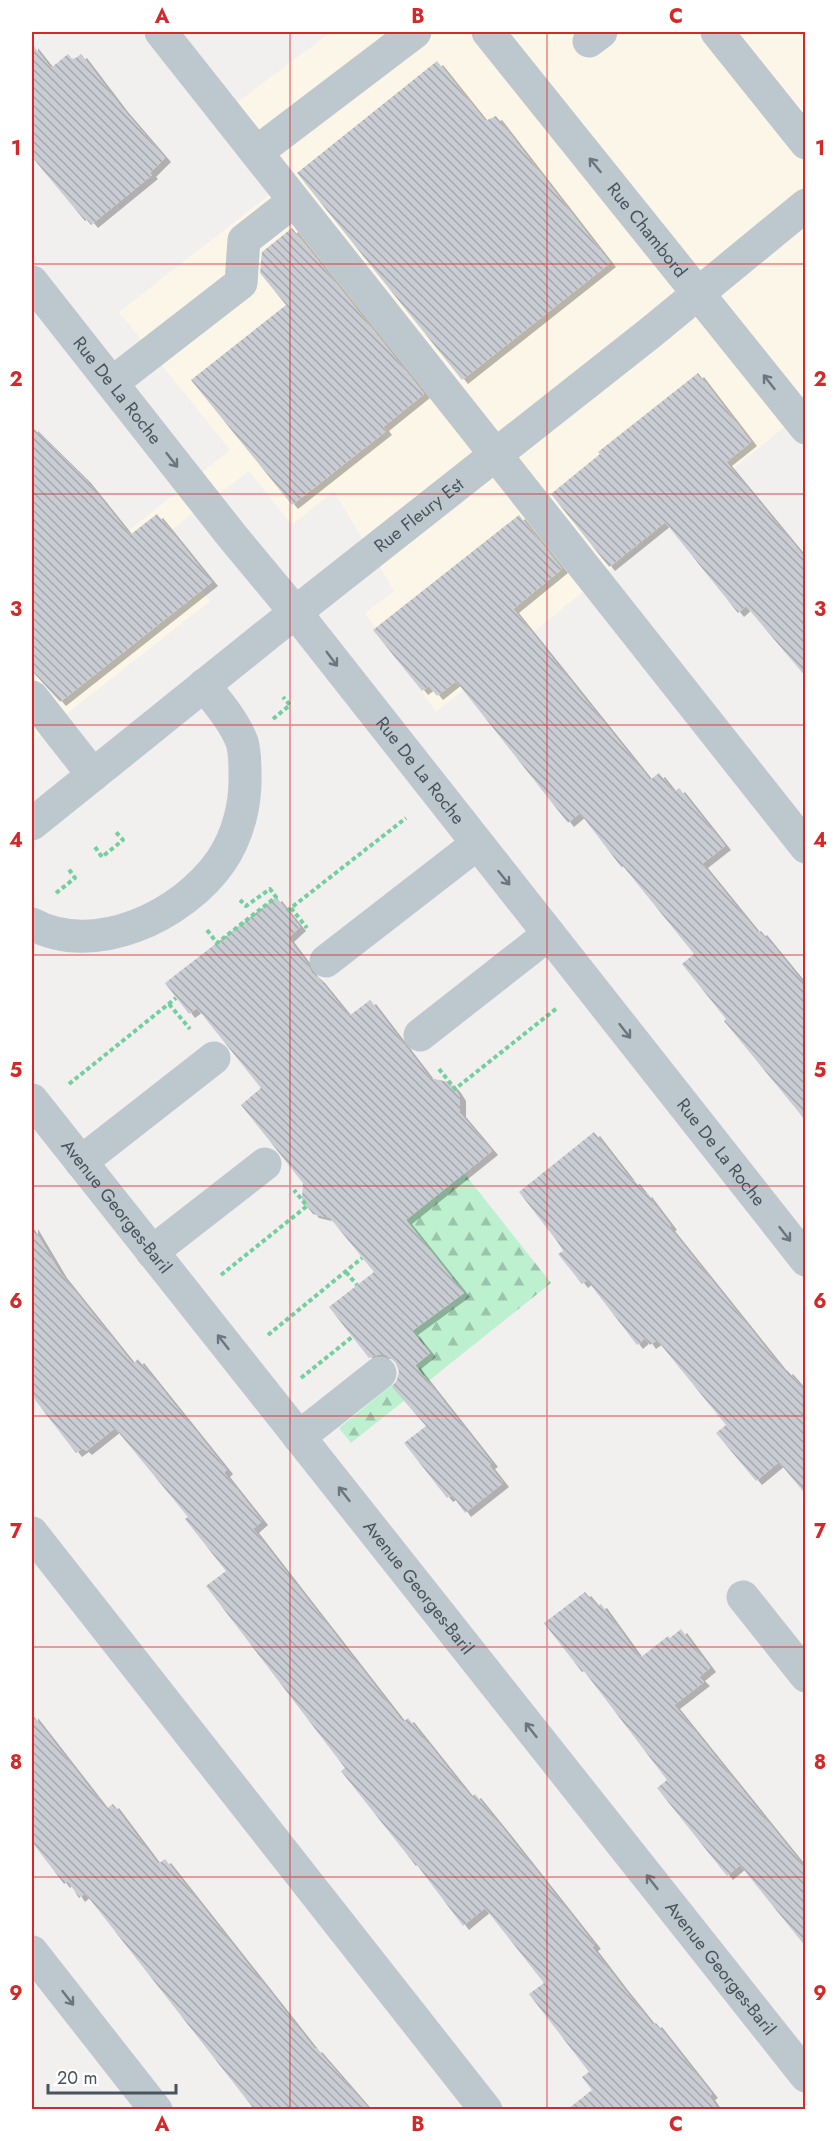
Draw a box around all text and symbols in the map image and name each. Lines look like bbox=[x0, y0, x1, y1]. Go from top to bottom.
text: A bbox=[154, 2, 170, 31]
text: B bbox=[411, 2, 425, 31]
text: C bbox=[669, 2, 683, 31]
text: 1 bbox=[11, 134, 21, 163]
text: 1 bbox=[815, 134, 825, 163]
one-way arrow bbox=[589, 157, 602, 173]
street label: Rue Chambord bbox=[601, 177, 693, 283]
street label: Rue De La Roche bbox=[67, 331, 168, 450]
text: 2 bbox=[9, 365, 23, 394]
text: 2 bbox=[813, 365, 827, 394]
one-way arrow bbox=[763, 375, 776, 391]
one-way arrow bbox=[166, 452, 179, 468]
street label: Rue Fleury Est bbox=[368, 471, 470, 559]
text: 3 bbox=[10, 595, 22, 624]
text: 3 bbox=[814, 595, 826, 624]
one-way arrow bbox=[325, 650, 338, 666]
street label: Rue De La Roche bbox=[370, 711, 471, 830]
text: 4 bbox=[9, 826, 23, 855]
text: 4 bbox=[813, 826, 827, 855]
one-way arrow bbox=[498, 870, 511, 886]
one-way arrow bbox=[619, 1023, 632, 1039]
text: 5 bbox=[10, 1056, 23, 1085]
text: 5 bbox=[814, 1056, 827, 1085]
street label: Rue De La Roche bbox=[670, 1093, 772, 1212]
street label: Avenue Georges-Baril bbox=[55, 1134, 178, 1279]
one-way arrow bbox=[778, 1225, 791, 1241]
text: 6 bbox=[9, 1287, 23, 1316]
text: 6 bbox=[813, 1287, 827, 1316]
one-way arrow bbox=[217, 1334, 230, 1350]
one-way arrow bbox=[338, 1487, 351, 1503]
street label: Avenue Georges-Baril bbox=[357, 1515, 480, 1660]
text: 7 bbox=[10, 1517, 23, 1546]
text: 7 bbox=[814, 1517, 827, 1546]
one-way arrow bbox=[524, 1722, 537, 1738]
text: 8 bbox=[10, 1748, 22, 1777]
text: 8 bbox=[814, 1748, 826, 1777]
one-way arrow bbox=[645, 1875, 658, 1891]
street label: Avenue Georges-Baril bbox=[659, 1896, 782, 2041]
text: 9 bbox=[9, 1979, 23, 2008]
text: 9 bbox=[813, 1979, 827, 2008]
one-way arrow bbox=[61, 1989, 74, 2005]
scale bar bbox=[48, 2057, 176, 2095]
text: 20 m bbox=[57, 2065, 97, 2091]
text: A bbox=[154, 2110, 170, 2139]
text: B bbox=[411, 2110, 425, 2139]
text: C bbox=[669, 2110, 683, 2139]

